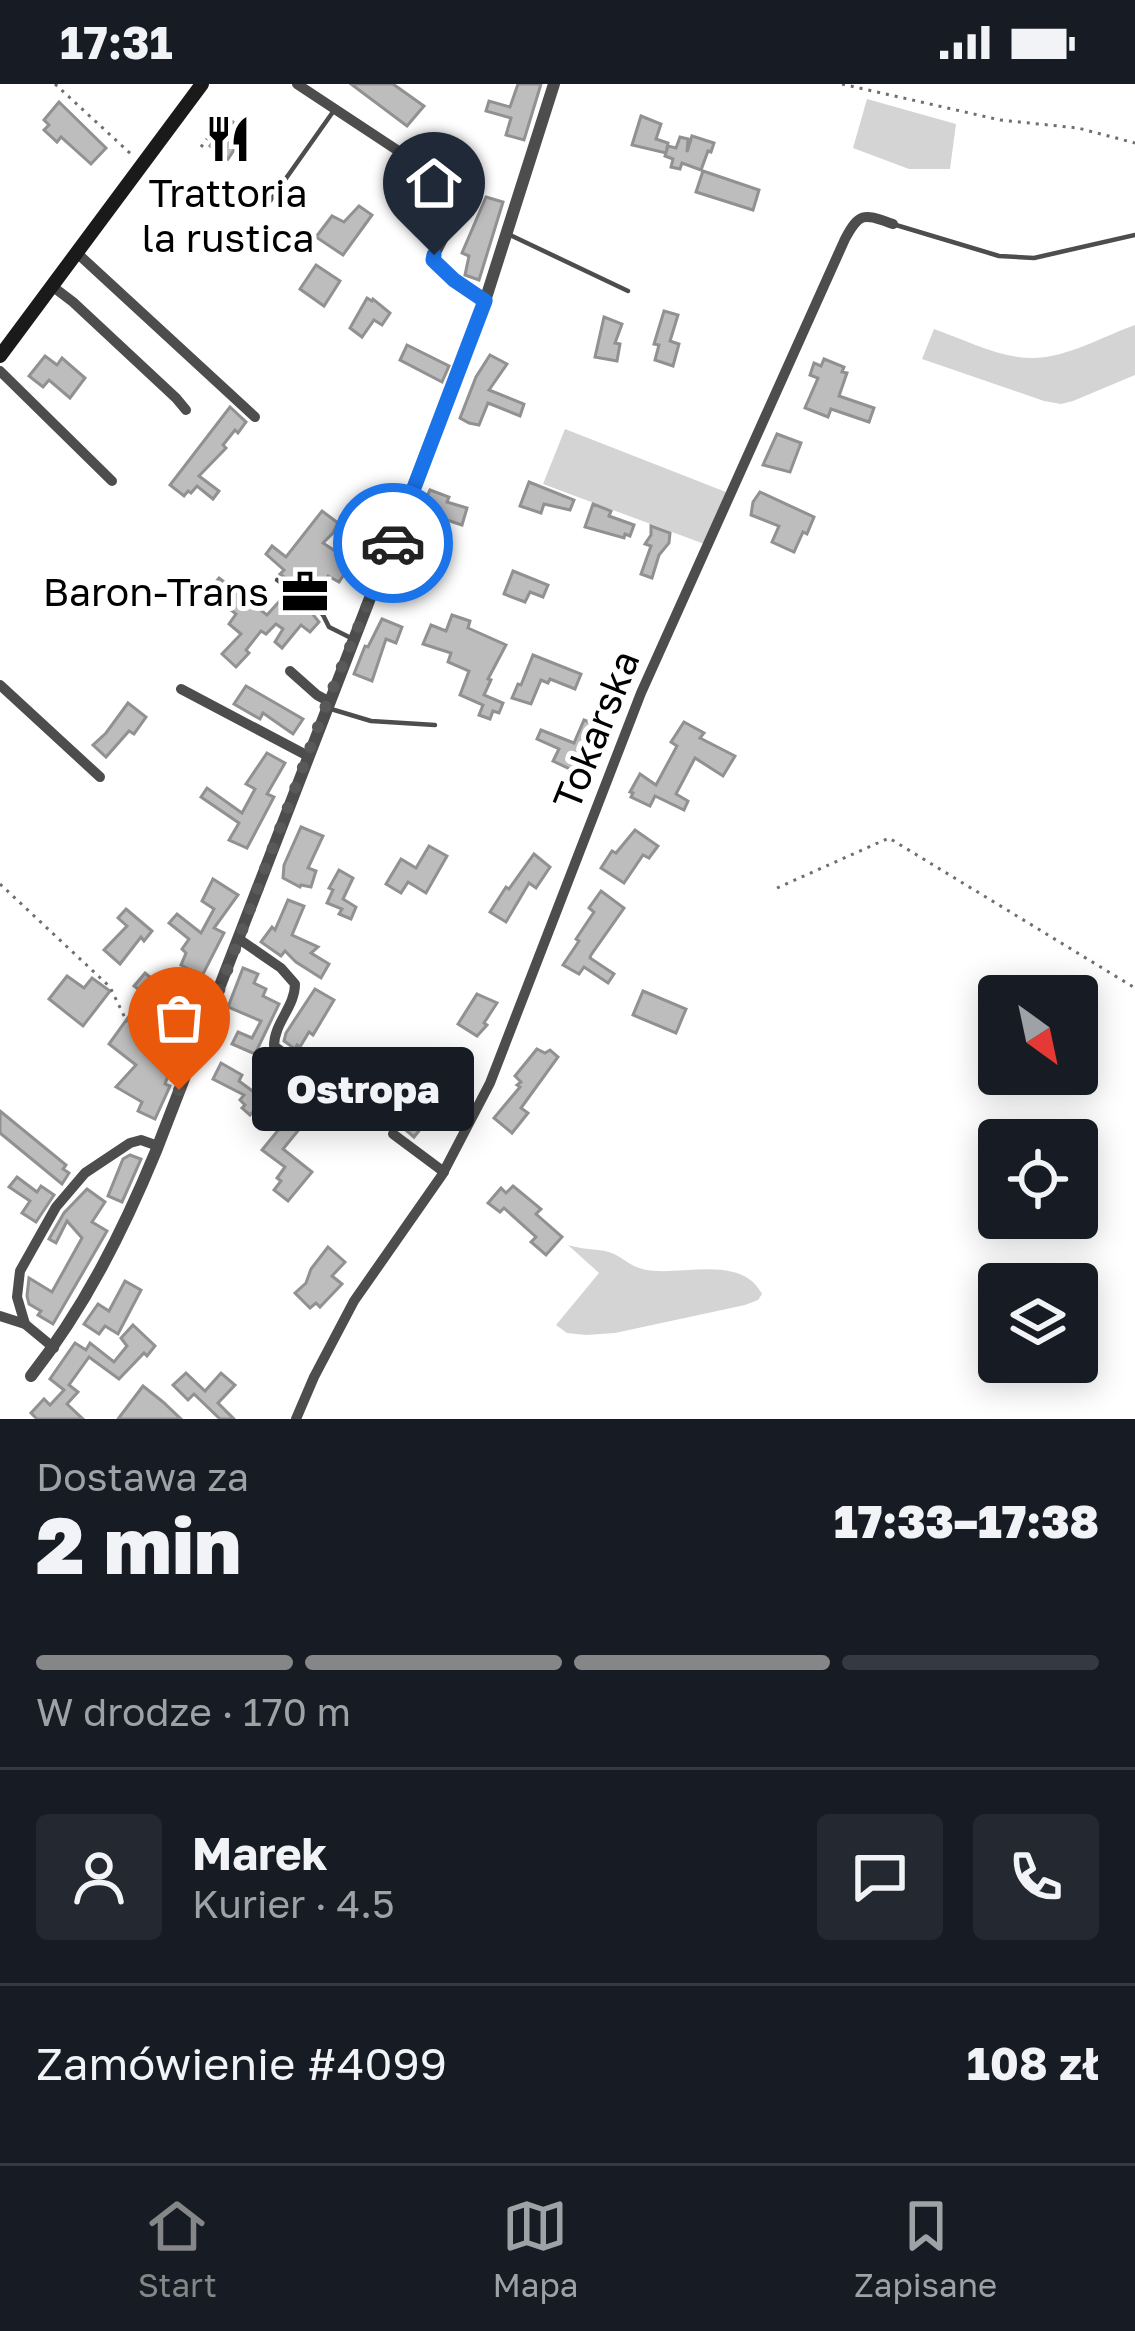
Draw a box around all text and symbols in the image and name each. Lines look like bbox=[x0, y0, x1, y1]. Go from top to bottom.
text: 17:31 bbox=[60, 15, 173, 69]
restaurant icon: Trattoria la rustica bbox=[203, 114, 253, 164]
pin bbox=[383, 132, 485, 255]
icon: home bbox=[401, 150, 467, 216]
place label: Trattoria la rustica bbox=[141, 169, 315, 261]
courier bbox=[333, 483, 453, 603]
icon: car bbox=[360, 510, 426, 576]
office icon: Baron-Trans bbox=[280, 567, 330, 617]
place label: Baron-Trans bbox=[43, 568, 269, 615]
street label: Tokarska bbox=[542, 643, 649, 816]
pin bbox=[128, 967, 230, 1090]
north arrow bbox=[978, 975, 1098, 1095]
map controls bbox=[978, 975, 1098, 1383]
icon: bag bbox=[146, 985, 212, 1051]
callout: Ostropa bbox=[251, 1048, 473, 1132]
text: Ostropa bbox=[286, 1065, 440, 1112]
button: locate bbox=[978, 1119, 1098, 1239]
button: layers bbox=[978, 1263, 1098, 1383]
text: Dostawa za bbox=[36, 1453, 249, 1500]
text: 17:33–17:38 bbox=[834, 1494, 1099, 1548]
text: 2 min bbox=[36, 1498, 241, 1591]
text: W drodze · 170 m bbox=[36, 1688, 351, 1735]
button: person bbox=[36, 1814, 162, 1940]
button: chat bbox=[817, 1814, 943, 1940]
button: phone bbox=[973, 1814, 1099, 1940]
text: Marek bbox=[192, 1826, 328, 1880]
text: Kurier · 4.5 bbox=[192, 1880, 395, 1927]
text: Zamówienie #4099 bbox=[36, 2036, 447, 2090]
text: 108 zł bbox=[967, 2036, 1099, 2090]
tab: Start bbox=[138, 2193, 217, 2304]
tab: Mapa bbox=[492, 2193, 578, 2304]
tab: Zapisane bbox=[854, 2193, 997, 2304]

